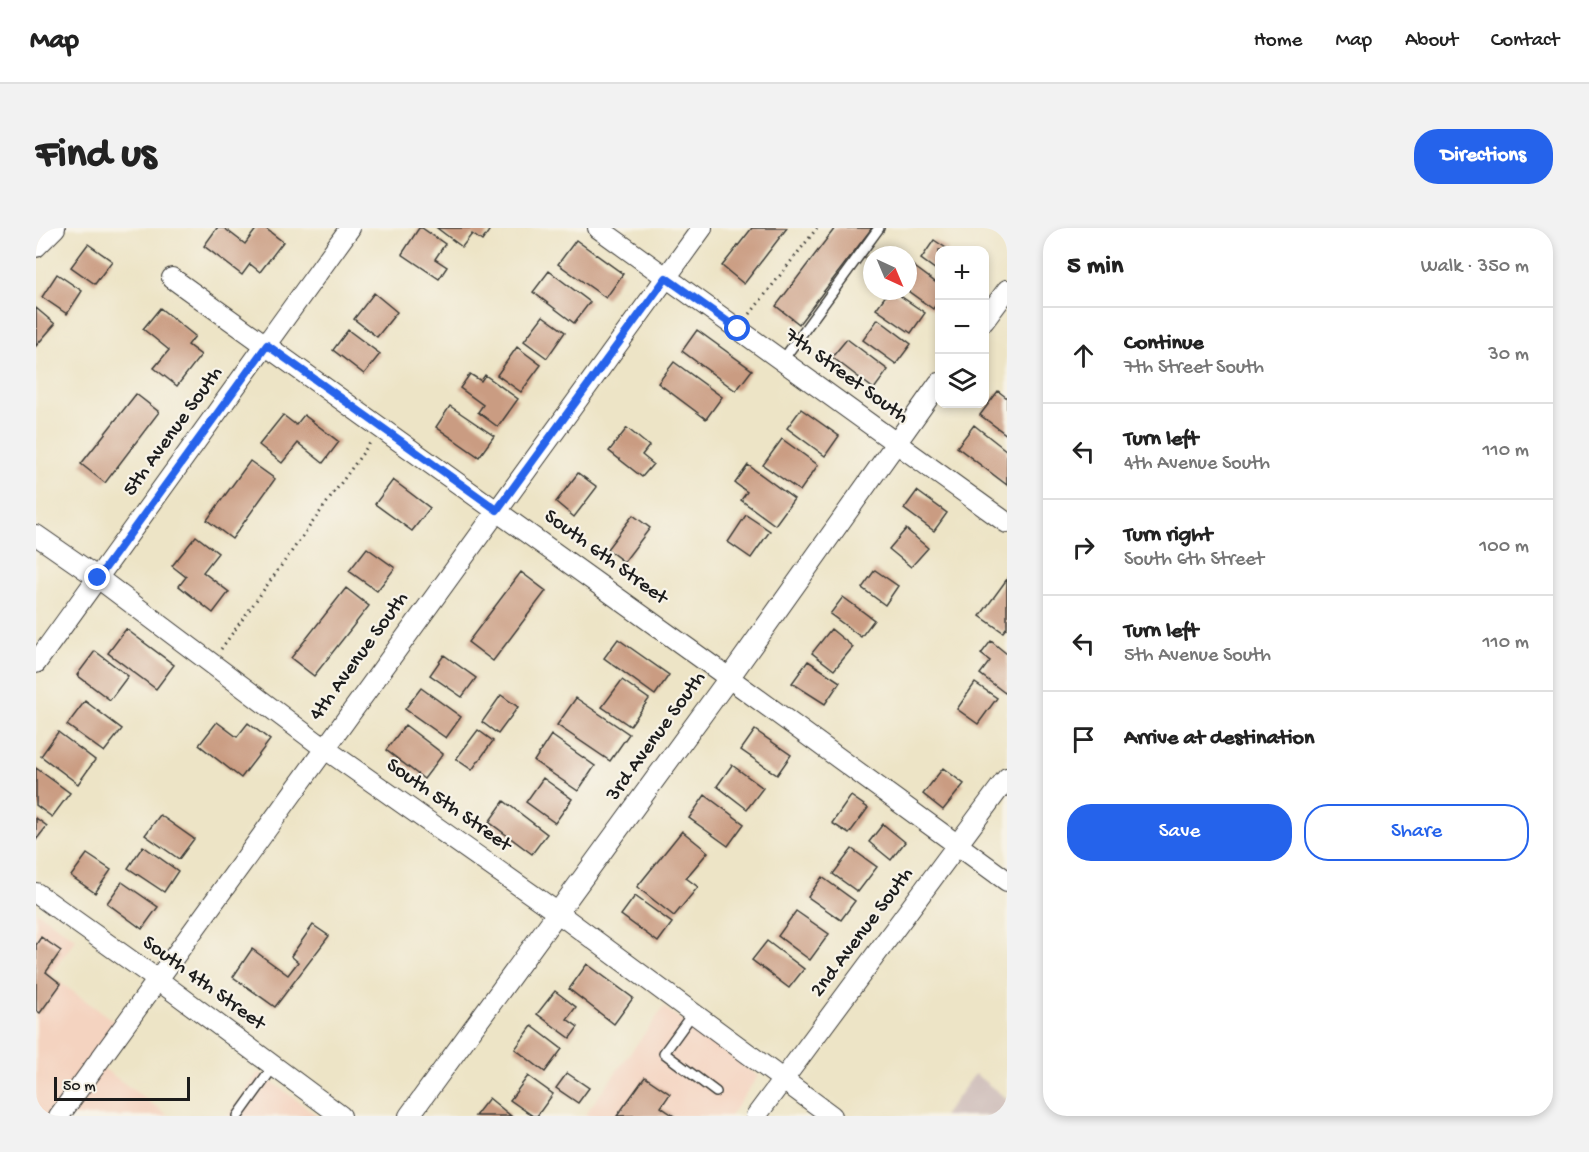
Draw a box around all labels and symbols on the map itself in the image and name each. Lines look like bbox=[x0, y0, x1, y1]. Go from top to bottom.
north arrow bbox=[863, 246, 917, 300]
route start bbox=[724, 315, 750, 341]
street label: 7th Street South bbox=[778, 323, 913, 430]
street label: 5th Avenue South bbox=[119, 362, 229, 502]
street label: South 6th Street bbox=[538, 505, 674, 613]
route end bbox=[84, 564, 110, 590]
street label: 4th Avenue South bbox=[305, 588, 415, 726]
street label: 3rd Avenue South bbox=[601, 667, 712, 807]
street label: South 5th Street bbox=[381, 754, 517, 860]
street label: 2nd Avenue South bbox=[806, 863, 920, 1003]
street label: South 4th Street bbox=[137, 931, 271, 1038]
scale bar bbox=[54, 1074, 190, 1102]

